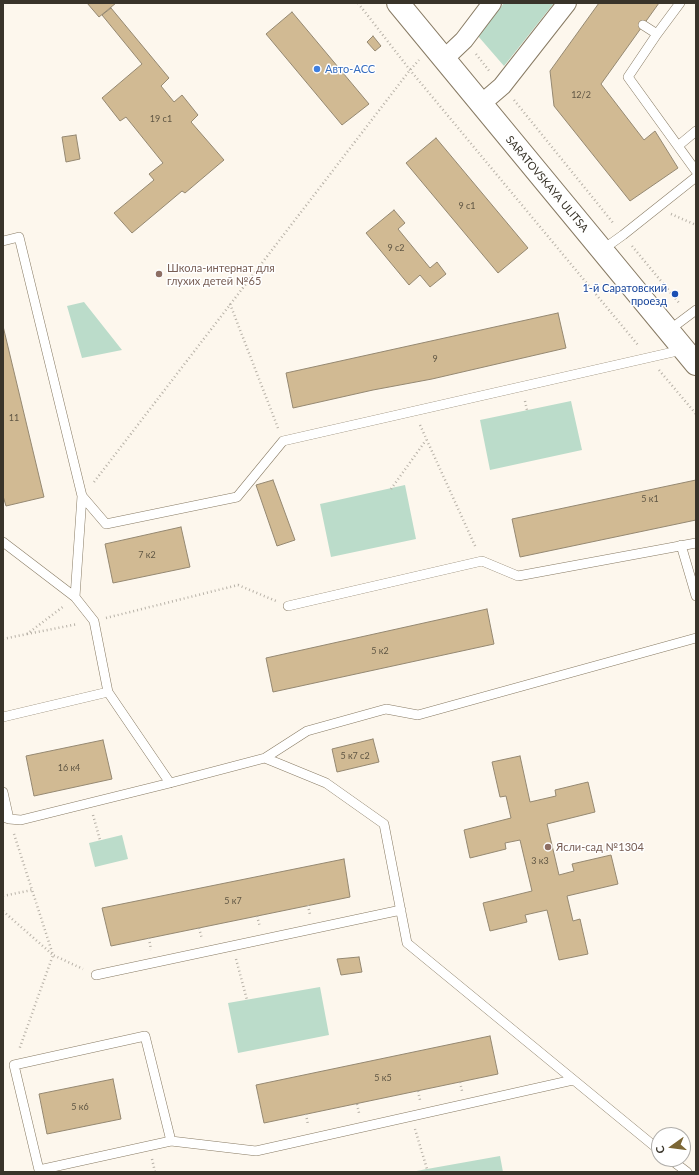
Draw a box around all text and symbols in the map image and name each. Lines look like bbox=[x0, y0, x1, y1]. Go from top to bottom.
place label: Авто-АСС bbox=[325, 62, 375, 76]
marker: Авто-АСС bbox=[312, 64, 322, 74]
house number: 12/2 bbox=[571, 90, 591, 100]
house number: 19 с1 bbox=[150, 114, 172, 124]
street label: SARATOVSKAYA ULITSA bbox=[503, 133, 591, 235]
house number: 9 с1 bbox=[458, 201, 476, 211]
house number: 9 с2 bbox=[387, 243, 405, 253]
place label: Школа-интернат для глухих детей №65 bbox=[167, 261, 275, 287]
marker: Школа-интернат для глухих детей №65 bbox=[154, 269, 164, 279]
place label: 1-й Саратовский проезд bbox=[582, 281, 667, 307]
marker: 1-й Саратовский проезд bbox=[670, 289, 680, 299]
house number: 9 bbox=[432, 354, 438, 364]
house number: 11 bbox=[9, 413, 19, 423]
house number: 5 к1 bbox=[641, 494, 659, 504]
house number: 7 к2 bbox=[138, 550, 156, 560]
house number: 5 к2 bbox=[371, 646, 389, 656]
house number: 5 к7 с2 bbox=[340, 751, 370, 761]
house number: 16 к4 bbox=[58, 763, 80, 773]
place label: Ясли-сад №1304 bbox=[556, 840, 644, 854]
marker: Ясли-сад №1304 bbox=[543, 842, 553, 852]
house number: 3 к3 bbox=[531, 856, 549, 866]
house number: 5 к7 bbox=[224, 896, 242, 906]
house number: 5 к5 bbox=[374, 1073, 392, 1083]
house number: 5 к6 bbox=[71, 1102, 89, 1112]
north arrow bbox=[651, 1127, 691, 1167]
text: С bbox=[653, 1145, 667, 1155]

